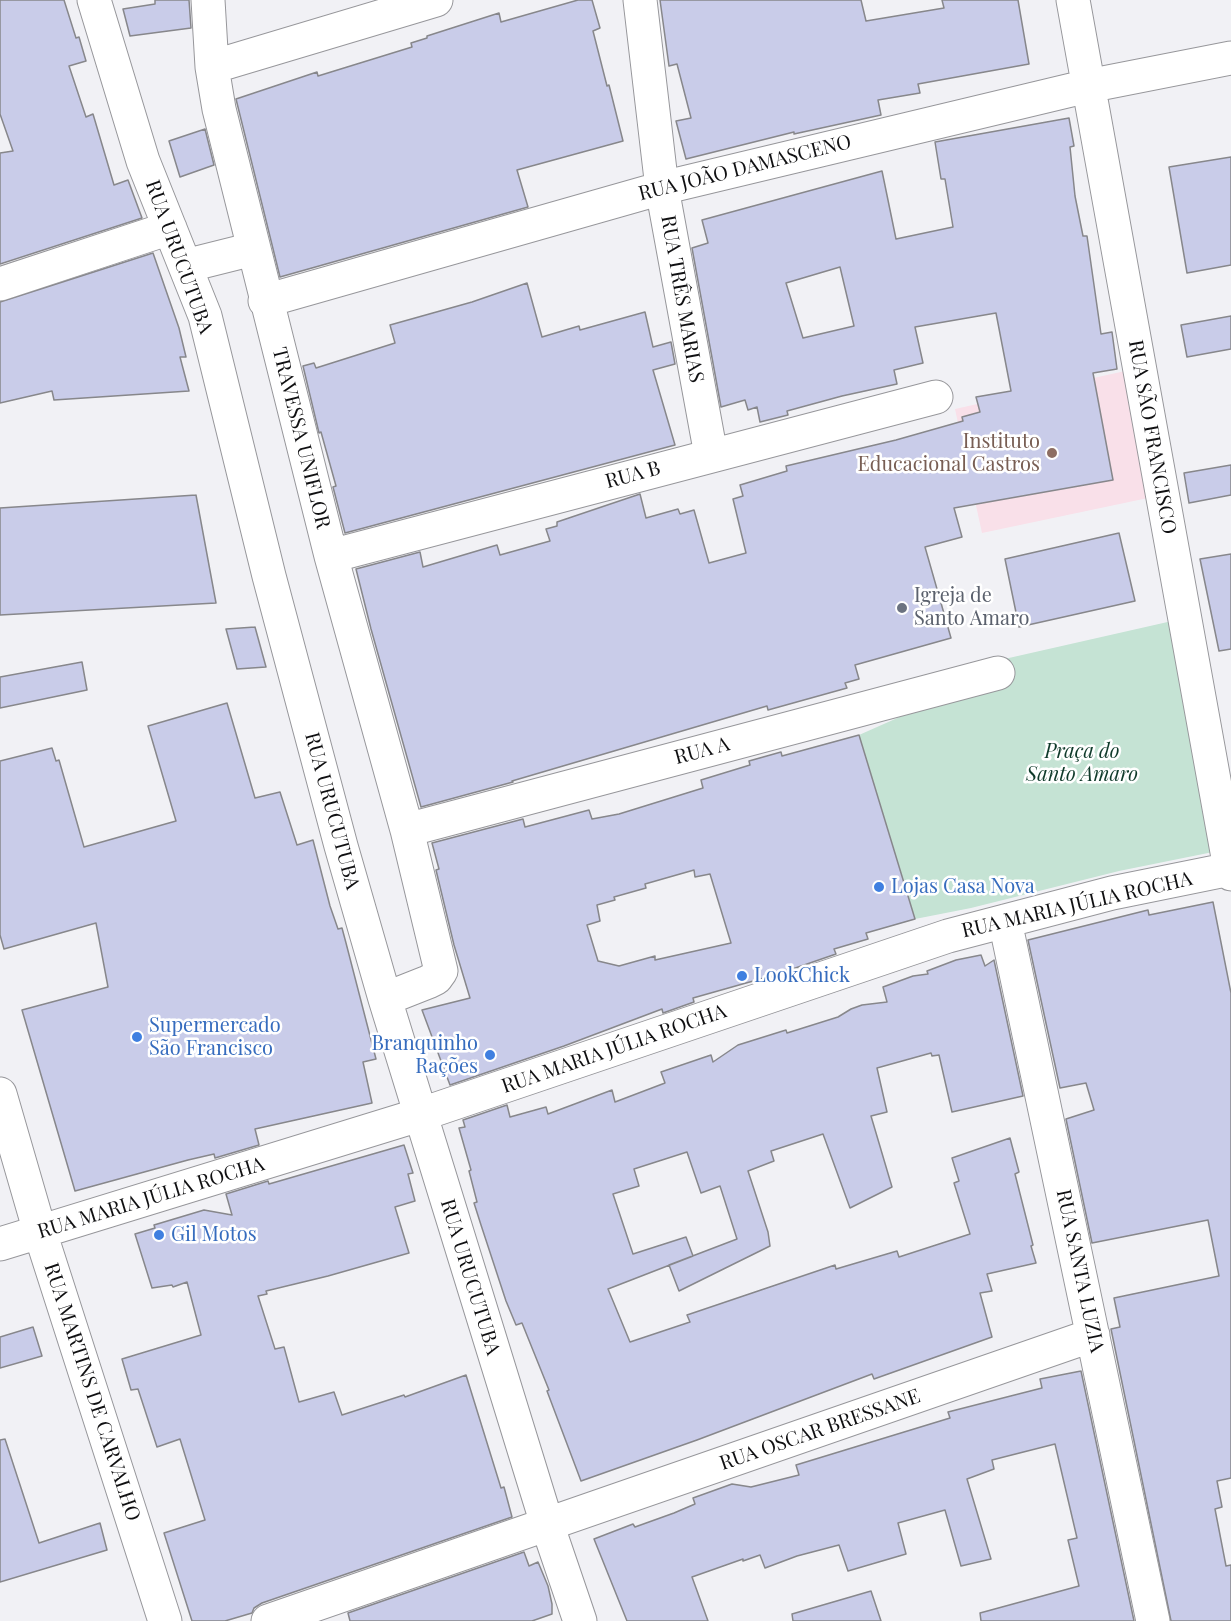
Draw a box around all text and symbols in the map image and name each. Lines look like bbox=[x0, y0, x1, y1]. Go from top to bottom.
street label: RUA JOÃO DAMASCENO bbox=[636, 130, 854, 206]
street label: RUA URUCUTUBA bbox=[140, 177, 218, 337]
street label: RUA TRÊS MARIAS bbox=[655, 213, 709, 385]
street label: RUA SÃO FRANCISCO bbox=[1123, 338, 1181, 536]
street label: TRAVESSA UNIFLOR bbox=[267, 345, 335, 531]
place label: Instituto Educacional Castros bbox=[858, 430, 1040, 477]
marker: Instituto Educacional Castros bbox=[1045, 446, 1059, 460]
street label: RUA B bbox=[603, 456, 663, 494]
place label: Igreja de Santo Amaro bbox=[914, 584, 1029, 631]
marker: Igreja de Santo Amaro bbox=[895, 601, 909, 615]
street label: RUA URUCUTUBA bbox=[299, 730, 365, 892]
street label: RUA A bbox=[672, 732, 732, 770]
park label: Praça do Santo Amaro bbox=[1026, 740, 1138, 787]
street label: RUA MARIA JÚLIA ROCHA bbox=[959, 867, 1195, 943]
place label: Lojas Casa Nova bbox=[891, 875, 1035, 899]
marker: Lojas Casa Nova bbox=[872, 880, 886, 894]
place label: LookChick bbox=[754, 964, 850, 988]
marker: LookChick bbox=[735, 969, 749, 983]
street label: RUA MARIA JÚLIA ROCHA bbox=[499, 999, 729, 1099]
place label: Supermercado São Francisco bbox=[149, 1014, 281, 1061]
marker: Supermercado São Francisco bbox=[130, 1030, 144, 1044]
place label: Branquinho Rações bbox=[371, 1032, 478, 1079]
marker: Branquinho Rações bbox=[483, 1048, 497, 1062]
street label: RUA MARIA JÚLIA ROCHA bbox=[35, 1152, 267, 1244]
street label: RUA SANTA LUZIA bbox=[1051, 1187, 1109, 1355]
street label: RUA URUCUTUBA bbox=[435, 1196, 505, 1358]
place label: Gil Motos bbox=[171, 1223, 257, 1247]
marker: Gil Motos bbox=[152, 1228, 166, 1242]
street label: RUA MARTINS DE CARVALHO bbox=[39, 1260, 145, 1524]
street label: RUA OSCAR BRESSANE bbox=[717, 1384, 923, 1476]

